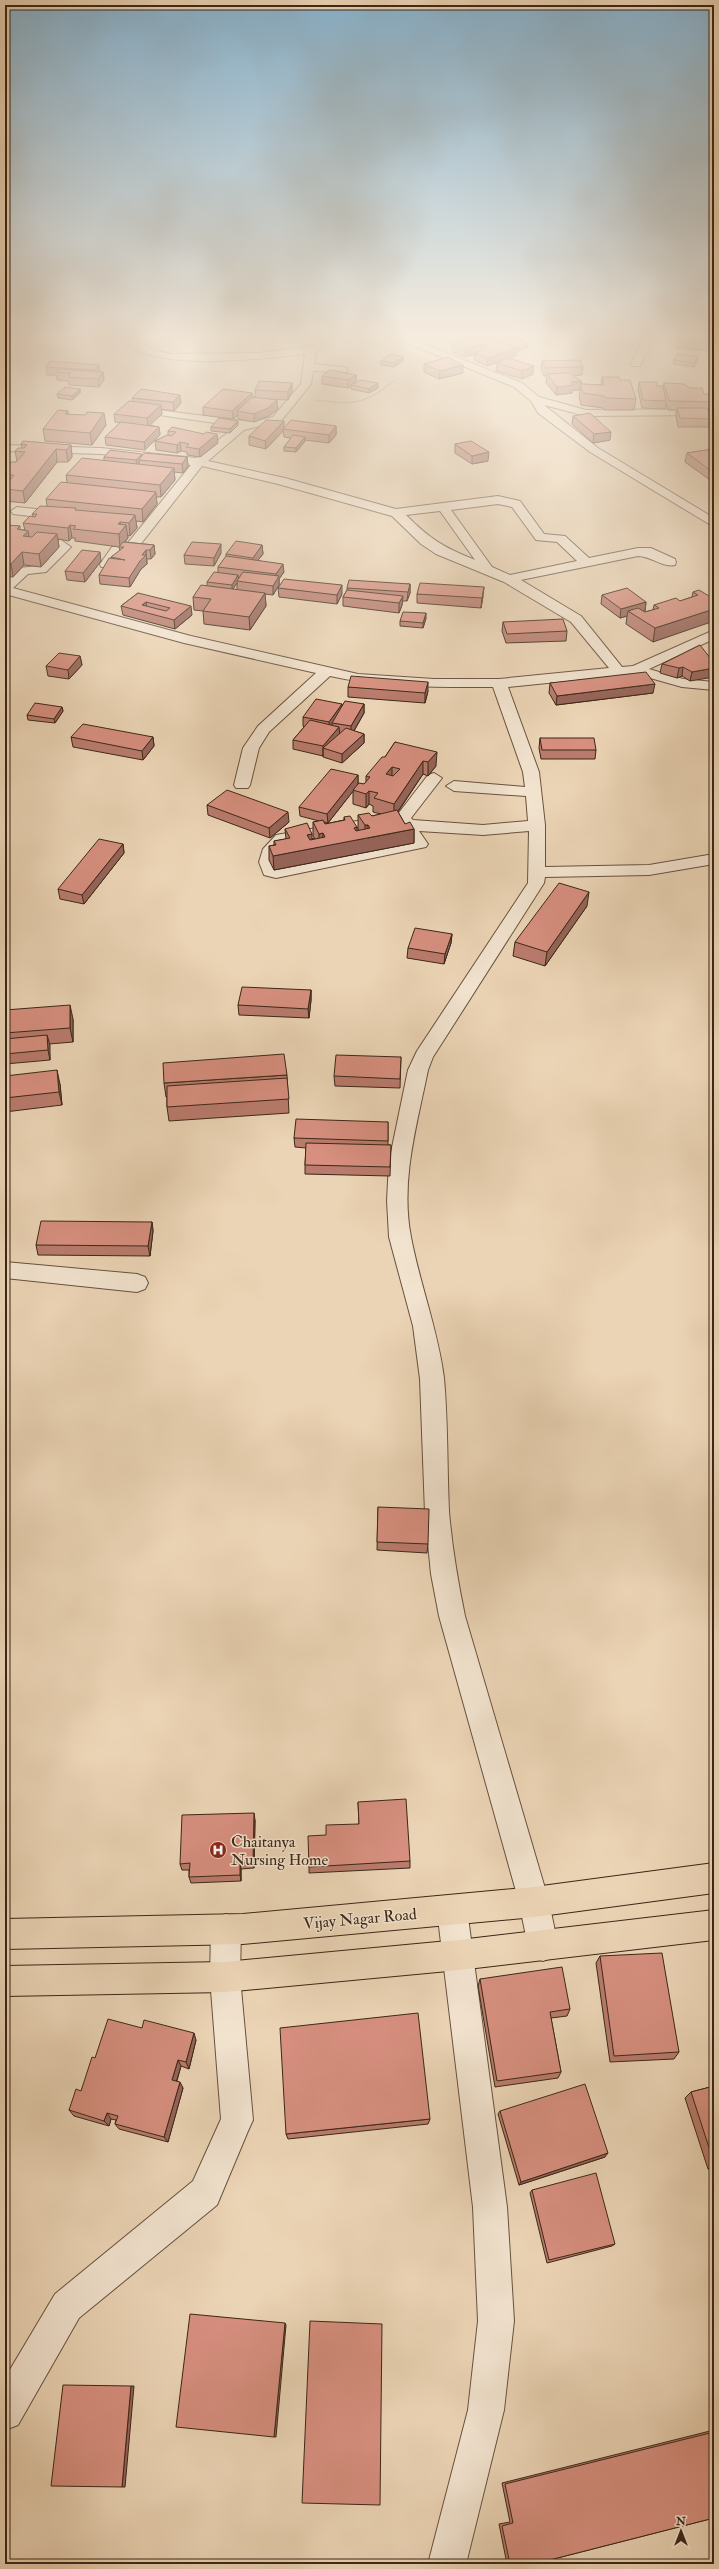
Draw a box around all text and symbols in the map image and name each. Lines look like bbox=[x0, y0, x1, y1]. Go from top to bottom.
place label: Chaitanya Nursing Home bbox=[231, 1832, 328, 1870]
hospital icon: Chaitanya Nursing Home bbox=[208, 1840, 228, 1860]
street label: Vijay Nagar Road bbox=[303, 1904, 418, 1934]
north arrow bbox=[661, 2511, 701, 2551]
text: N bbox=[675, 2515, 687, 2528]

